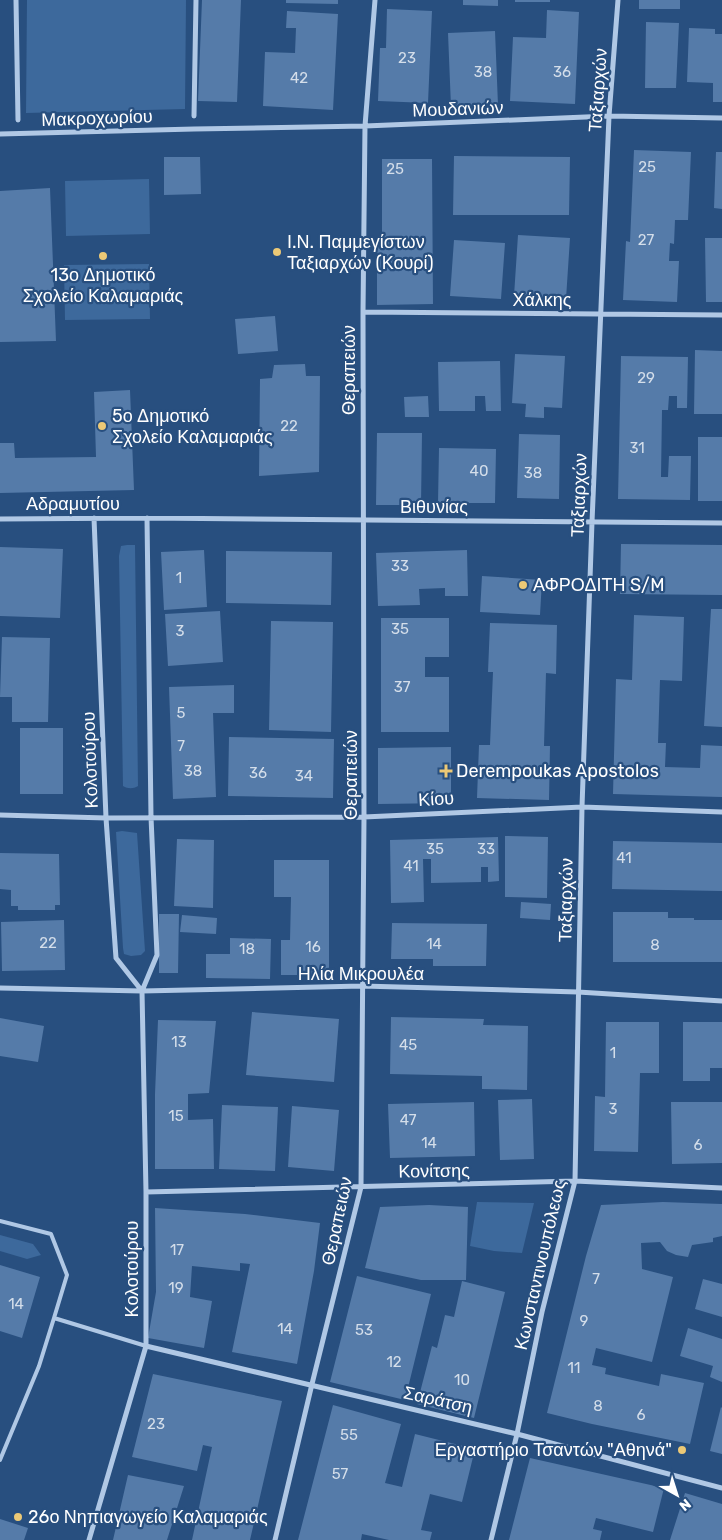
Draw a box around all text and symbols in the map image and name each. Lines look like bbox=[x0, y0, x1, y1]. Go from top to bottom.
street label: Ταξιαρχών bbox=[584, 47, 612, 133]
house number: 23 bbox=[398, 49, 416, 67]
house number: 38 bbox=[474, 63, 492, 81]
house number: 36 bbox=[553, 63, 571, 81]
house number: 42 bbox=[290, 69, 308, 87]
street label: Μουδανιών bbox=[412, 96, 504, 122]
street label: Μακροχωρίου bbox=[41, 105, 153, 131]
house number: 25 bbox=[638, 158, 656, 176]
house number: 25 bbox=[386, 160, 404, 178]
place label: Ι.Ν. Παμμεγίστων Ταξιαρχών (Κουρί) bbox=[287, 231, 434, 274]
house number: 27 bbox=[638, 231, 655, 249]
marker: Ι.Ν. Παμμεγίστων Ταξιαρχών (Κουρί) bbox=[271, 246, 283, 258]
marker: 13ο Δημοτικό Σχολείο Καλαμαριάς bbox=[97, 250, 109, 262]
place label: 13ο Δημοτικό Σχολείο Καλαμαριάς bbox=[23, 264, 184, 307]
street label: Χάλκης bbox=[512, 289, 572, 311]
street label: Θεραπειών bbox=[338, 325, 360, 415]
house number: 29 bbox=[637, 369, 655, 387]
place label: 5ο Δημοτικό Σχολείο Καλαμαριάς bbox=[112, 405, 273, 448]
house number: 22 bbox=[280, 417, 298, 435]
marker: 5ο Δημοτικό Σχολείο Καλαμαριάς bbox=[96, 420, 108, 432]
house number: 31 bbox=[629, 439, 645, 457]
street label: Ταξιαρχών bbox=[567, 453, 591, 537]
house number: 40 bbox=[470, 462, 488, 480]
house number: 38 bbox=[524, 464, 542, 482]
street label: Αδραμυτίου bbox=[26, 493, 120, 515]
street label: Βιθυνίας bbox=[400, 496, 468, 518]
house number: 33 bbox=[391, 557, 409, 575]
house number: 1 bbox=[176, 569, 182, 587]
place label: ΑΦΡΟΔΙΤΗ S/M bbox=[533, 574, 665, 596]
marker: ΑΦΡΟΔΙΤΗ S/M bbox=[517, 579, 529, 591]
house number: 35 bbox=[391, 620, 409, 638]
house number: 3 bbox=[175, 622, 185, 640]
house number: 37 bbox=[394, 678, 411, 696]
house number: 5 bbox=[177, 704, 186, 722]
street label: Κολοτούρου bbox=[77, 711, 103, 809]
street label: Θεραπειών bbox=[340, 730, 362, 820]
house number: 7 bbox=[177, 737, 185, 755]
place label: Derempoukas Apostolos bbox=[456, 760, 659, 782]
house number: 38 bbox=[184, 762, 202, 780]
house number: 36 bbox=[249, 764, 267, 782]
marker: Derempoukas Apostolos bbox=[440, 765, 452, 777]
house number: 34 bbox=[295, 767, 313, 785]
street label: Κίου bbox=[418, 787, 454, 811]
house number: 35 bbox=[426, 840, 444, 858]
house number: 33 bbox=[477, 840, 495, 858]
house number: 41 bbox=[616, 849, 632, 867]
house number: 41 bbox=[403, 857, 419, 875]
street label: Ταξιαρχών bbox=[554, 858, 578, 942]
house number: 22 bbox=[39, 934, 57, 952]
house number: 14 bbox=[426, 935, 442, 953]
house number: 8 bbox=[650, 936, 660, 954]
house number: 16 bbox=[305, 938, 321, 956]
house number: 18 bbox=[239, 940, 255, 958]
street label: Ηλία Μικρουλέα bbox=[298, 963, 424, 985]
house number: 13 bbox=[171, 1033, 187, 1051]
house number: 45 bbox=[399, 1036, 417, 1054]
house number: 1 bbox=[610, 1044, 616, 1062]
house number: 3 bbox=[608, 1100, 618, 1118]
house number: 15 bbox=[168, 1107, 184, 1125]
house number: 47 bbox=[400, 1111, 417, 1129]
house number: 14 bbox=[421, 1134, 437, 1152]
house number: 6 bbox=[693, 1136, 703, 1154]
street label: Κονίτσης bbox=[398, 1159, 470, 1183]
street label: Θεραπειών bbox=[317, 1175, 357, 1267]
street label: Κωνσταντινουπόλεως bbox=[510, 1177, 570, 1352]
street label: Κολοτούρου bbox=[121, 1221, 143, 1317]
house number: 17 bbox=[170, 1241, 184, 1259]
house number: 7 bbox=[592, 1270, 600, 1288]
house number: 19 bbox=[168, 1279, 184, 1297]
house number: 14 bbox=[8, 1295, 24, 1313]
house number: 9 bbox=[580, 1312, 589, 1330]
house number: 14 bbox=[277, 1320, 293, 1338]
house number: 53 bbox=[355, 1321, 373, 1339]
house number: 12 bbox=[386, 1353, 402, 1371]
house number: 11 bbox=[568, 1359, 580, 1377]
house number: 10 bbox=[454, 1371, 470, 1389]
street label: Σαράτση bbox=[401, 1381, 475, 1419]
house number: 8 bbox=[593, 1397, 603, 1415]
house number: 6 bbox=[636, 1406, 646, 1424]
house number: 23 bbox=[147, 1415, 165, 1433]
house number: 55 bbox=[340, 1426, 358, 1444]
place label: Εργαστήριο Τσαντών "Αθηνά" bbox=[435, 1439, 672, 1461]
marker: Εργαστήριο Τσαντών "Αθηνά" bbox=[676, 1444, 688, 1456]
house number: 57 bbox=[332, 1465, 349, 1483]
north arrow bbox=[652, 1470, 702, 1520]
text: N bbox=[676, 1495, 694, 1514]
place label: 26ο Νηπιαγωγείο Καλαμαριάς bbox=[28, 1506, 268, 1528]
marker: 26ο Νηπιαγωγείο Καλαμαριάς bbox=[12, 1511, 24, 1523]

